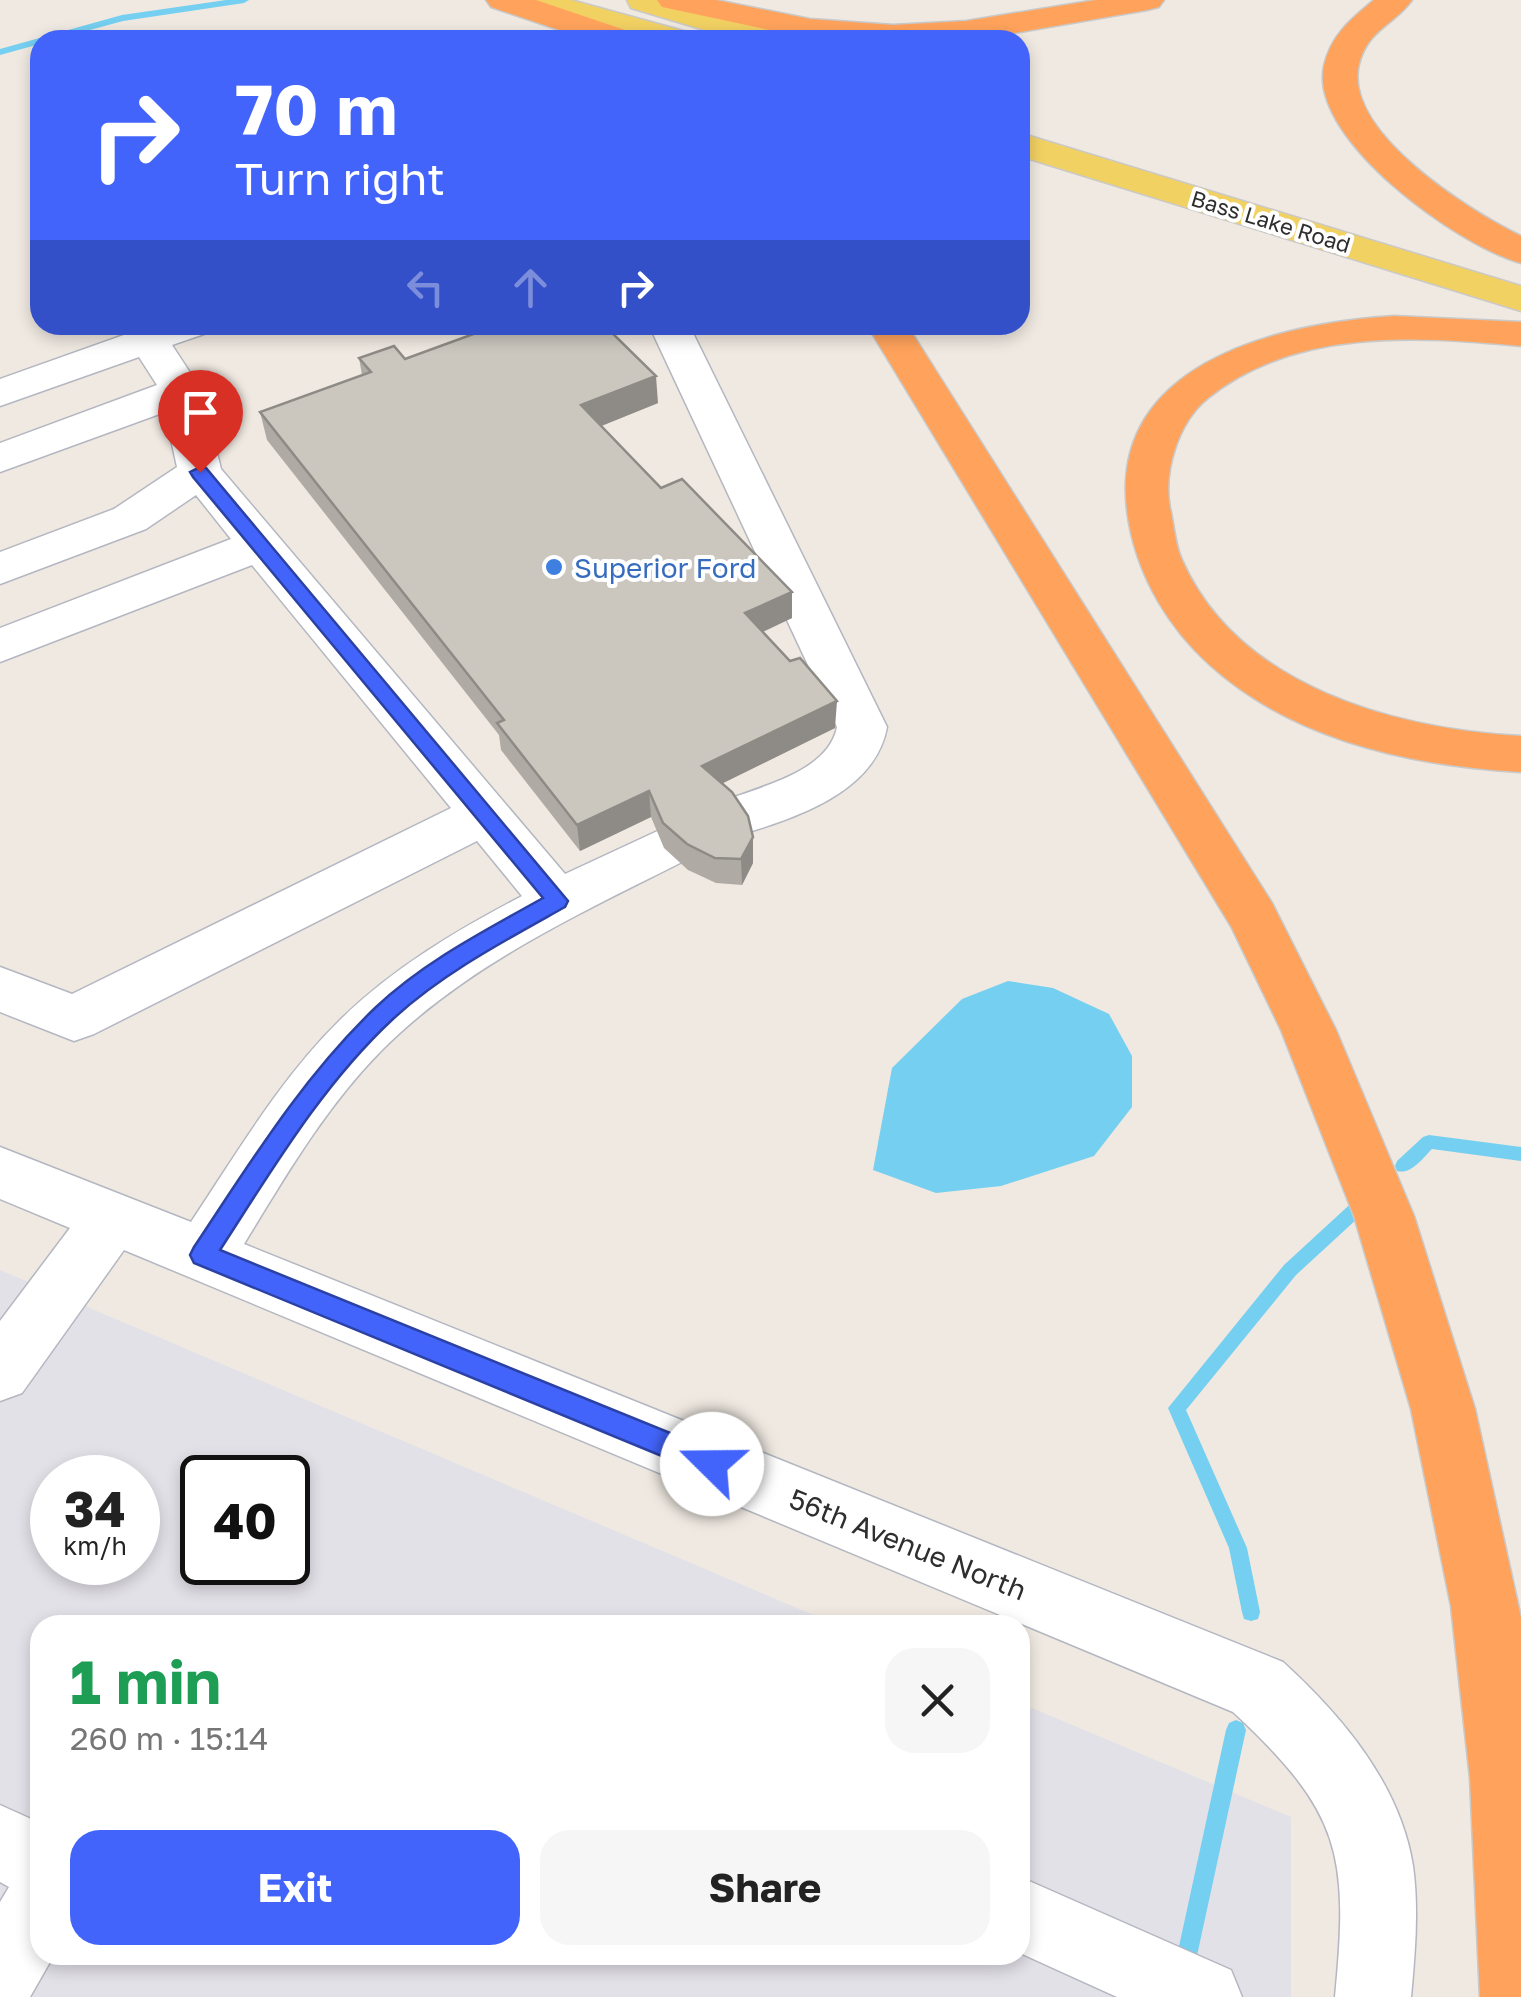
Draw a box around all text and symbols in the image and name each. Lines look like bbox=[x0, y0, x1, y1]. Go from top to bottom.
text: 70 m bbox=[235, 66, 397, 150]
icon: right bbox=[70, 70, 200, 200]
text: Turn right bbox=[235, 151, 445, 205]
street label: Bass Lake Road bbox=[1188, 184, 1354, 258]
icon: left bbox=[398, 260, 453, 315]
icon: ahead bbox=[503, 260, 558, 315]
icon: right bbox=[608, 260, 663, 315]
pin bbox=[158, 370, 243, 473]
icon: arrive bbox=[173, 385, 228, 440]
place label: Superior Ford bbox=[574, 551, 757, 584]
marker: Superior Ford bbox=[543, 556, 565, 578]
position arrow bbox=[660, 1412, 764, 1516]
speed limit sign: 40 bbox=[180, 1455, 310, 1585]
text: 34 bbox=[64, 1478, 126, 1538]
street label: 56th Avenue North bbox=[785, 1481, 1031, 1607]
text: km/h bbox=[63, 1530, 127, 1561]
text: 1 min bbox=[70, 1645, 221, 1717]
button: close bbox=[885, 1648, 990, 1753]
text: 260 m · 15:14 bbox=[70, 1719, 268, 1757]
button: Exit bbox=[70, 1830, 520, 1945]
button: Share bbox=[540, 1830, 990, 1945]

